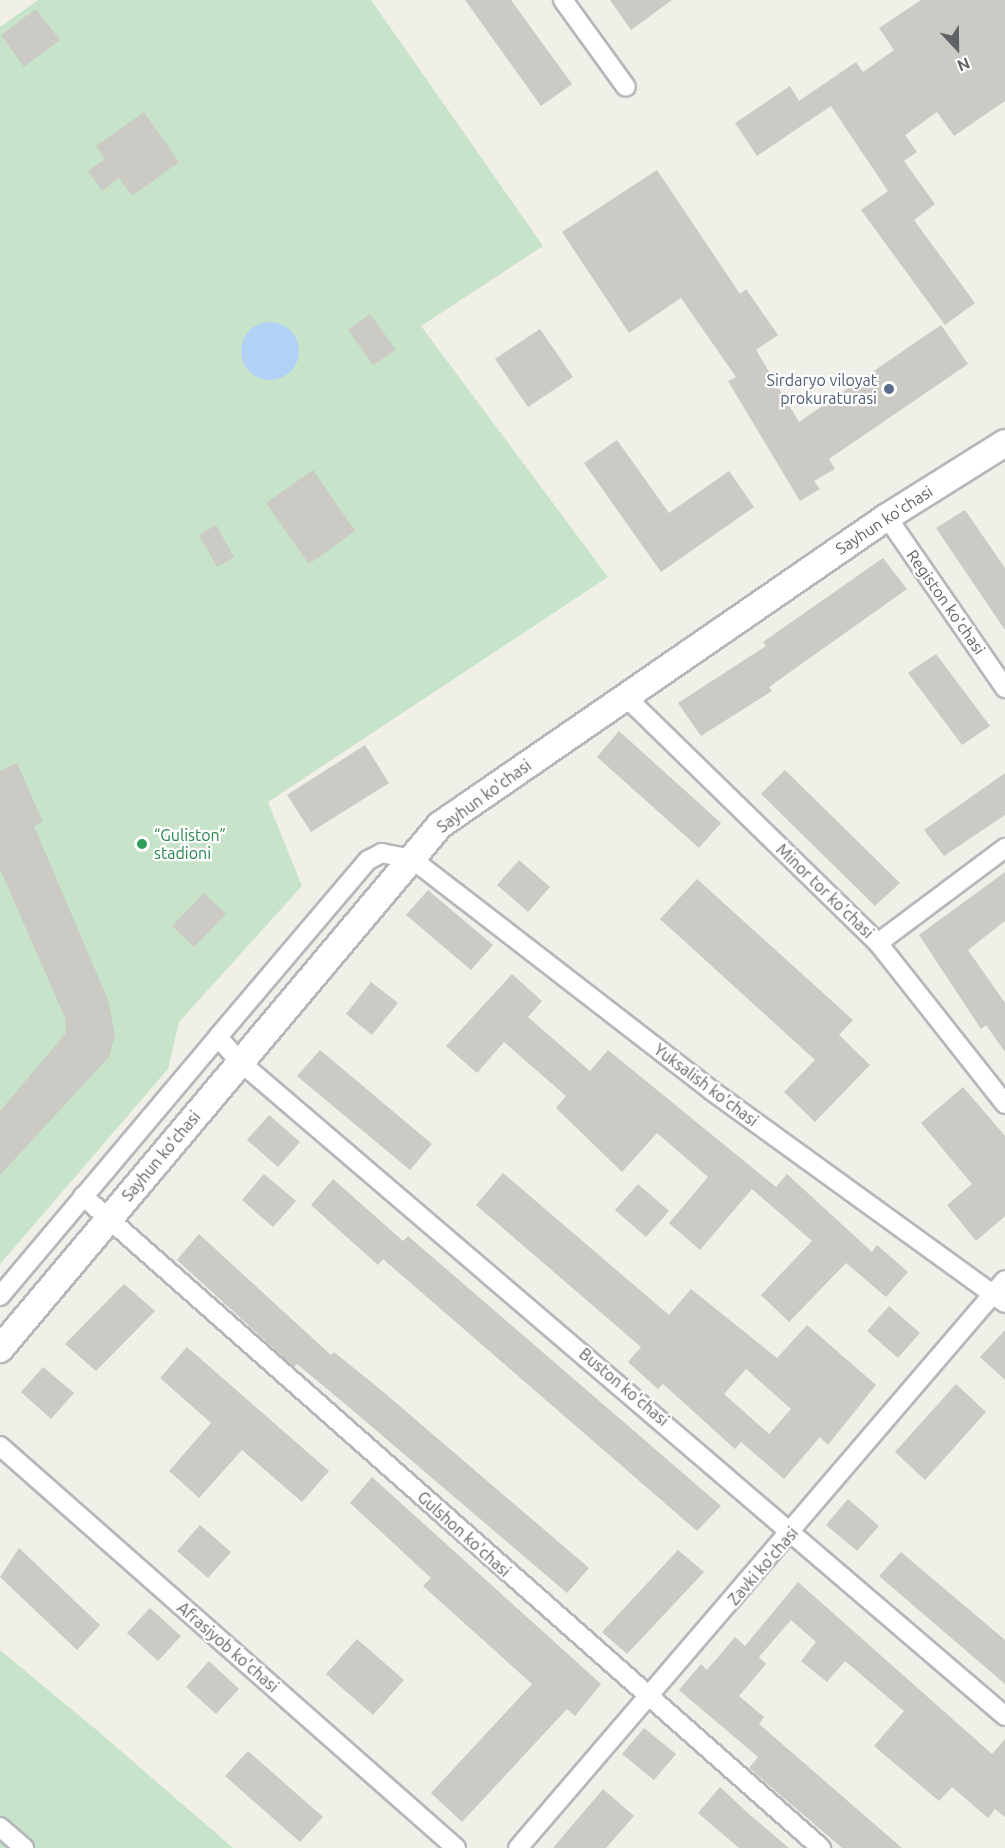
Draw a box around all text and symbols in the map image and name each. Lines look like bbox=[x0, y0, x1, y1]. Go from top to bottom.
north arrow bbox=[927, 18, 987, 78]
text: N bbox=[955, 54, 973, 75]
place label: Sirdaryo viloyat prokuraturasi bbox=[767, 370, 877, 408]
marker: Sirdaryo viloyat prokuraturasi bbox=[882, 382, 896, 396]
street label: Sayhun ko'chasi bbox=[832, 482, 936, 558]
street label: Registon ko'chasi bbox=[903, 546, 989, 658]
street label: Sayhun ko'chasi bbox=[433, 755, 535, 837]
place label: “Guliston” stadioni bbox=[154, 825, 226, 863]
marker: “Guliston” stadioni bbox=[135, 837, 149, 851]
street label: Minor tor ko'chasi bbox=[772, 840, 878, 942]
street label: Yuksalish ko'chasi bbox=[650, 1040, 762, 1130]
street label: Sayhun ko'chasi bbox=[118, 1107, 204, 1205]
street label: Buston ko'chasi bbox=[575, 1344, 673, 1430]
street label: Gulshon ko'chasi bbox=[414, 1487, 514, 1581]
street label: Zavki ko'chasi bbox=[724, 1523, 802, 1609]
street label: Afrasiyob ko'chasi bbox=[173, 1598, 283, 1696]

